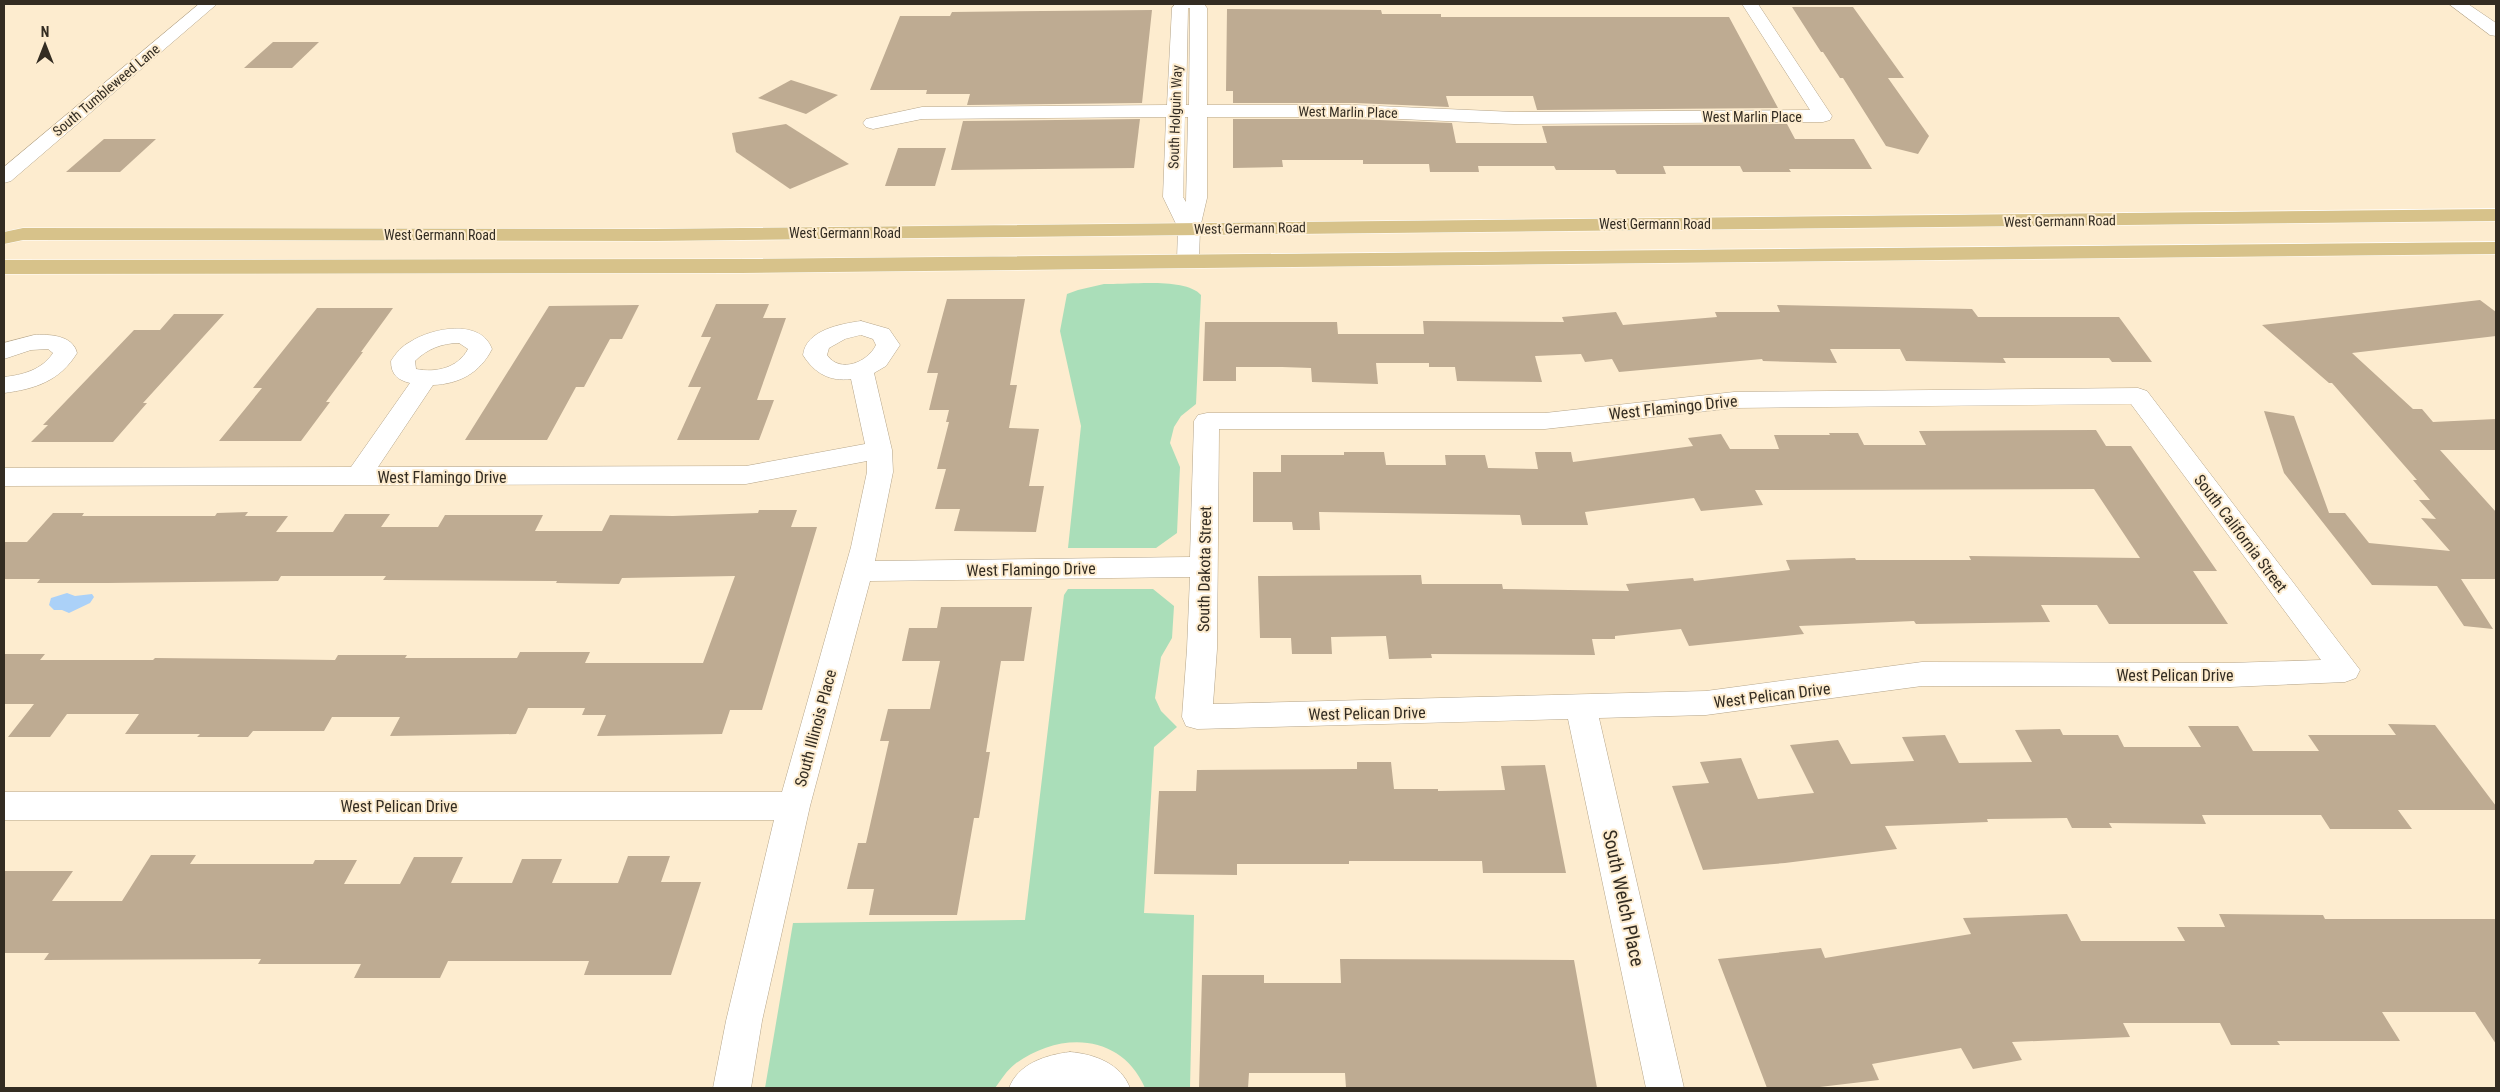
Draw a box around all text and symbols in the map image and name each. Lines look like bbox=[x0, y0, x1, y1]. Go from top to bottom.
north arrow bbox=[20, 20, 70, 70]
text: N bbox=[41, 24, 49, 40]
street label: South Tumbleweed Lane bbox=[49, 40, 163, 139]
street label: South Holguin Way bbox=[1165, 65, 1185, 169]
street label: West Marlin Place bbox=[1298, 103, 1398, 121]
street label: West Marlin Place bbox=[1702, 109, 1802, 125]
street label: West Germann Road bbox=[2004, 212, 2116, 230]
street label: West Germann Road bbox=[1599, 216, 1711, 232]
street label: West Germann Road bbox=[1194, 219, 1306, 237]
street label: West Germann Road bbox=[789, 225, 901, 241]
street label: West Germann Road bbox=[384, 227, 496, 243]
street label: West Flamingo Drive bbox=[1608, 391, 1738, 424]
street label: West Flamingo Drive bbox=[377, 468, 507, 487]
street label: South California Street bbox=[2190, 471, 2291, 596]
street label: South Dakota Street bbox=[1194, 506, 1215, 632]
street label: West Flamingo Drive bbox=[966, 559, 1096, 580]
street label: West Pelican Drive bbox=[2116, 666, 2234, 685]
street label: South Illinois Place bbox=[791, 667, 840, 789]
street label: West Pelican Drive bbox=[1713, 679, 1831, 712]
street label: West Pelican Drive bbox=[1308, 703, 1426, 724]
street label: West Pelican Drive bbox=[340, 797, 458, 816]
street label: South Welch Place bbox=[1598, 828, 1649, 969]

